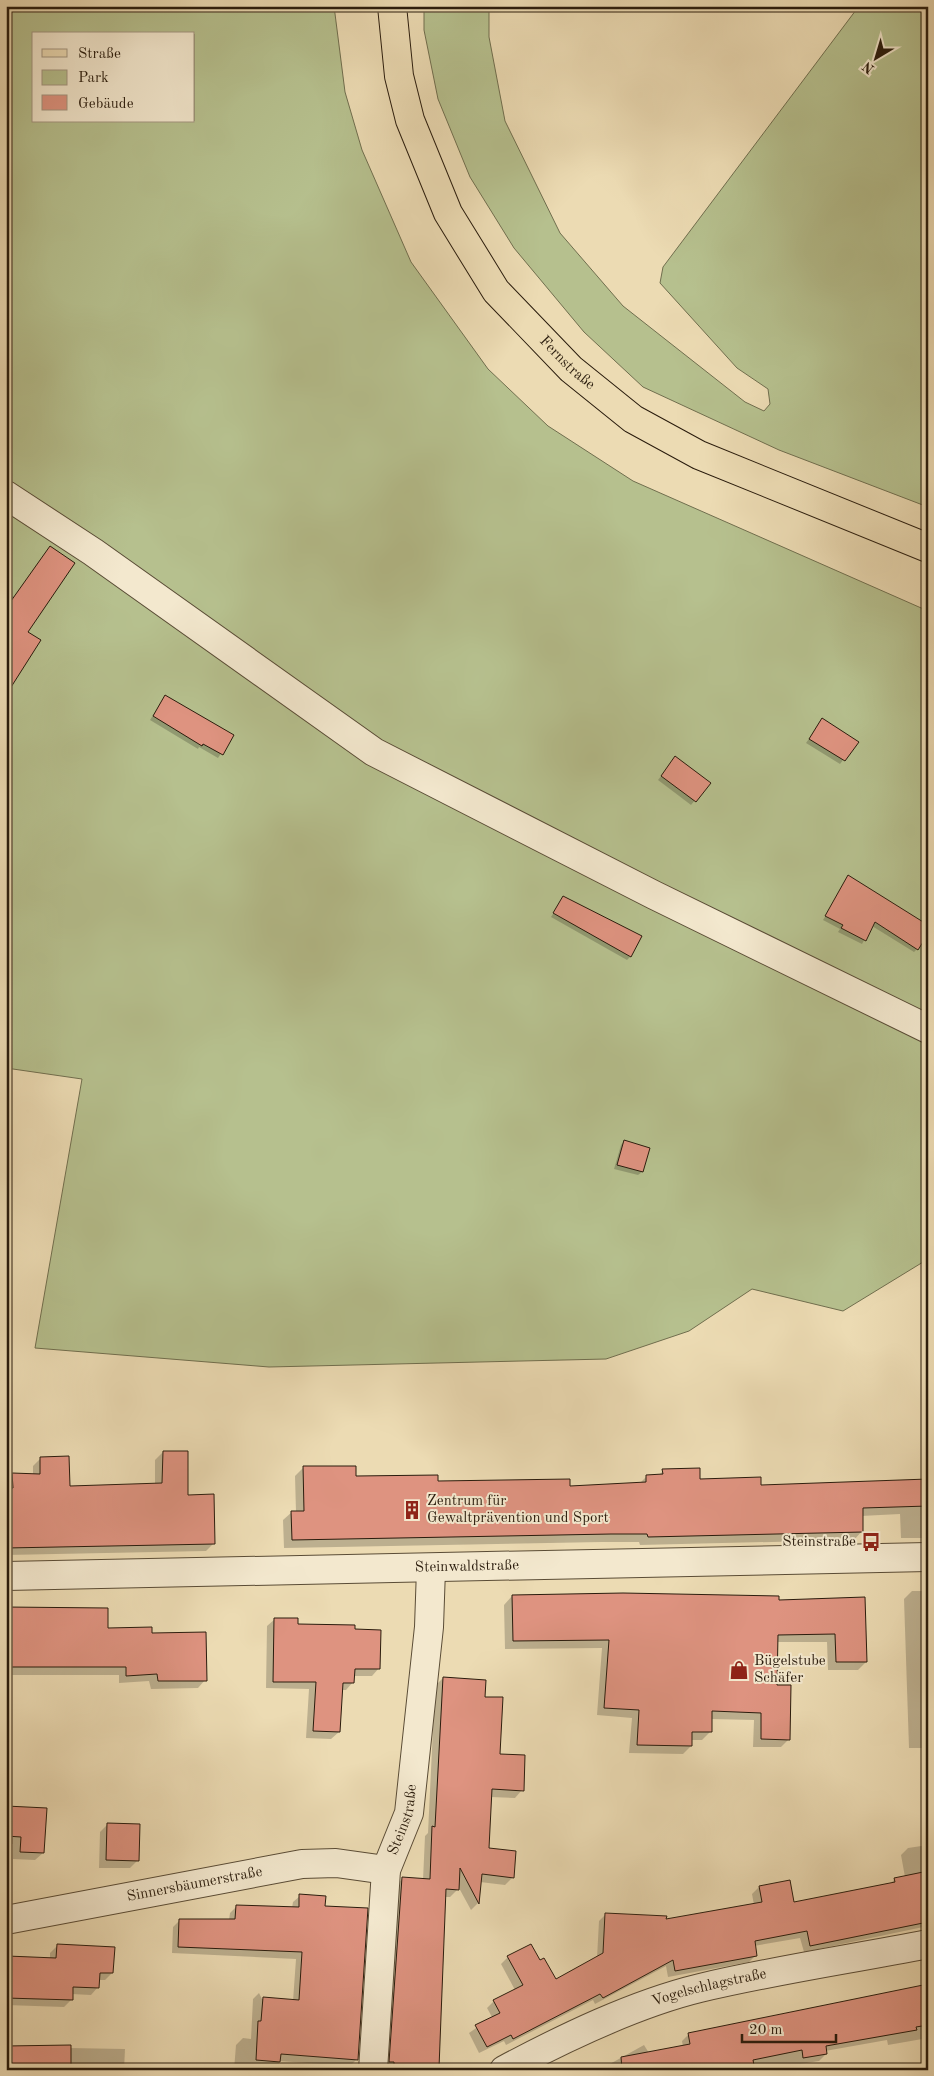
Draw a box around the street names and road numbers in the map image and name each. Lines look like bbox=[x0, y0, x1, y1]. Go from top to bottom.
street label: Fernstraße bbox=[536, 333, 598, 393]
street label: Steinwaldstraße bbox=[415, 1558, 519, 1575]
street label: Steinstraße bbox=[385, 1783, 420, 1857]
street label: Sinnersbäumerstraße bbox=[126, 1864, 264, 1904]
street label: Vogelschlagstraße bbox=[650, 1966, 768, 2009]

